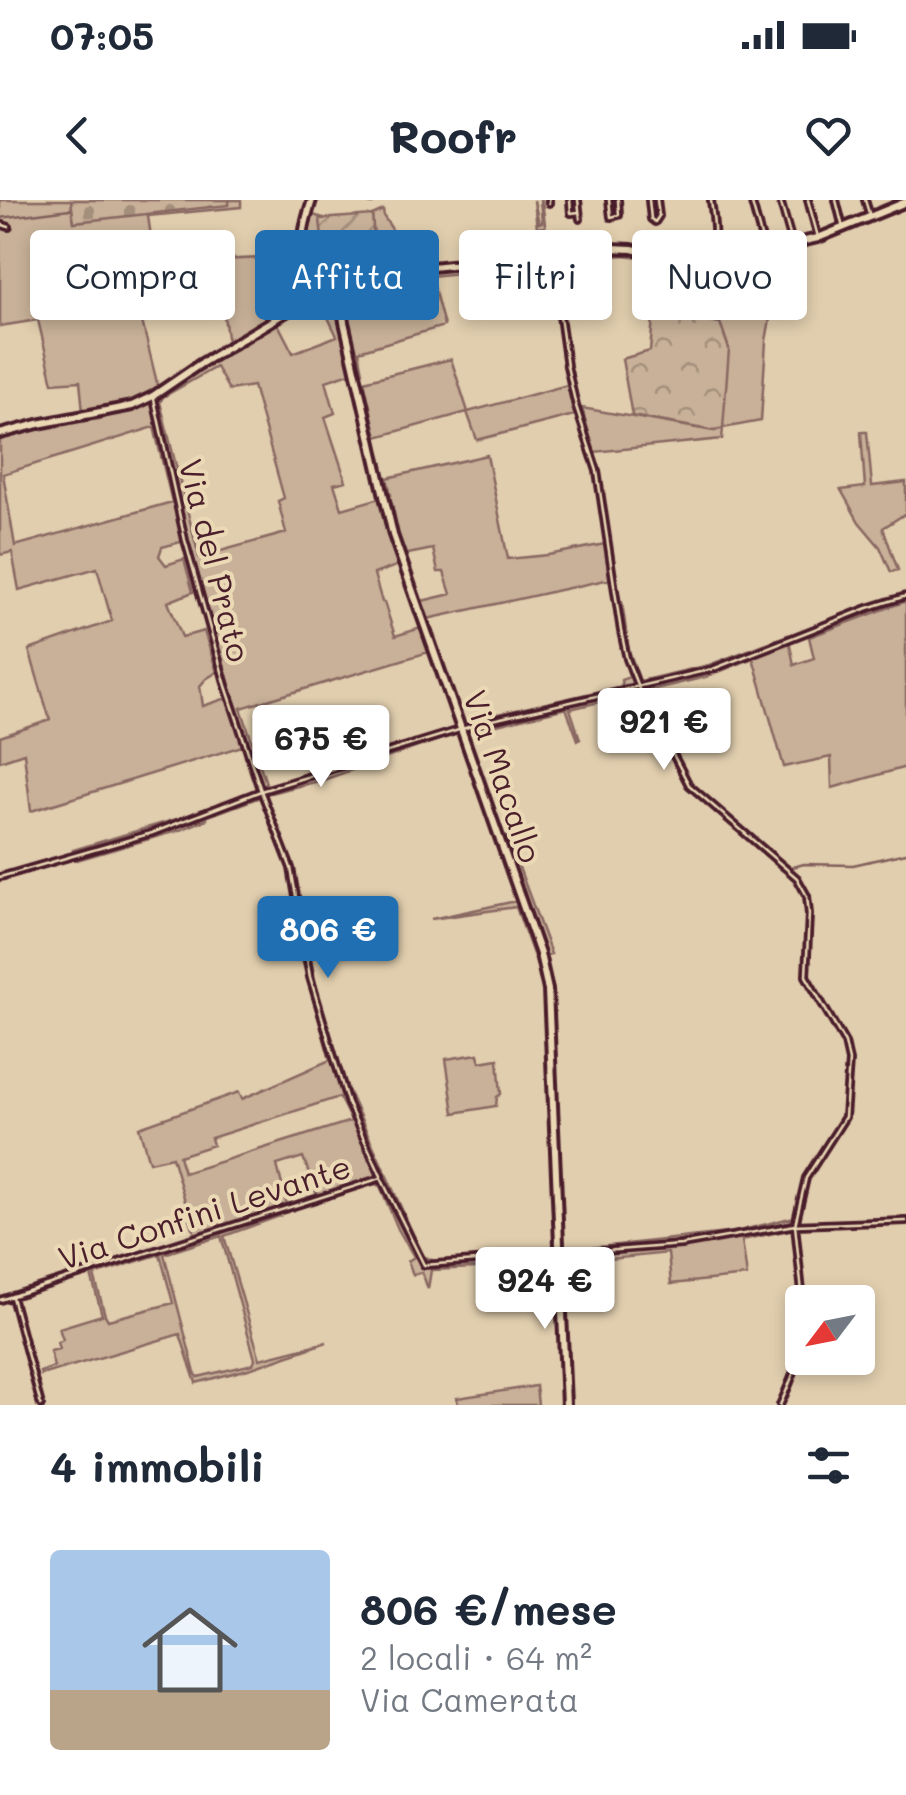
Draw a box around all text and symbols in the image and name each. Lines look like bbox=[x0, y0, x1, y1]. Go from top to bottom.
text: 07:05 bbox=[50, 10, 154, 60]
text: Roofr bbox=[389, 106, 517, 164]
icon: back bbox=[50, 108, 105, 163]
icon: heart bbox=[801, 108, 856, 163]
chip: Compra bbox=[30, 230, 235, 320]
chip: Affitta bbox=[255, 230, 439, 320]
chip: Filtri bbox=[459, 230, 612, 320]
chip: Nuovo bbox=[632, 230, 807, 320]
street label: Via del Prato bbox=[171, 454, 261, 666]
street label: Via Macallo bbox=[455, 684, 553, 868]
pin: 921 € bbox=[594, 688, 734, 773]
text: 921 € bbox=[620, 699, 708, 741]
pin: 675 € bbox=[251, 705, 391, 790]
text: 675 € bbox=[274, 716, 368, 758]
pin: 806 € bbox=[258, 896, 398, 981]
text: 806 € bbox=[279, 907, 377, 949]
street label: Via Confini Levante bbox=[52, 1144, 356, 1278]
pin: 924 € bbox=[475, 1247, 615, 1332]
text: 924 € bbox=[498, 1258, 592, 1300]
north arrow bbox=[785, 1285, 875, 1375]
map controls bbox=[785, 1285, 875, 1375]
text: 4 immobili bbox=[50, 1438, 265, 1493]
icon: filters bbox=[801, 1438, 856, 1493]
text: 806 €/mese bbox=[360, 1581, 617, 1636]
icon: home bbox=[130, 1590, 250, 1710]
text: 2 locali · 64 m² bbox=[360, 1636, 592, 1678]
text: Via Camerata bbox=[360, 1678, 579, 1720]

